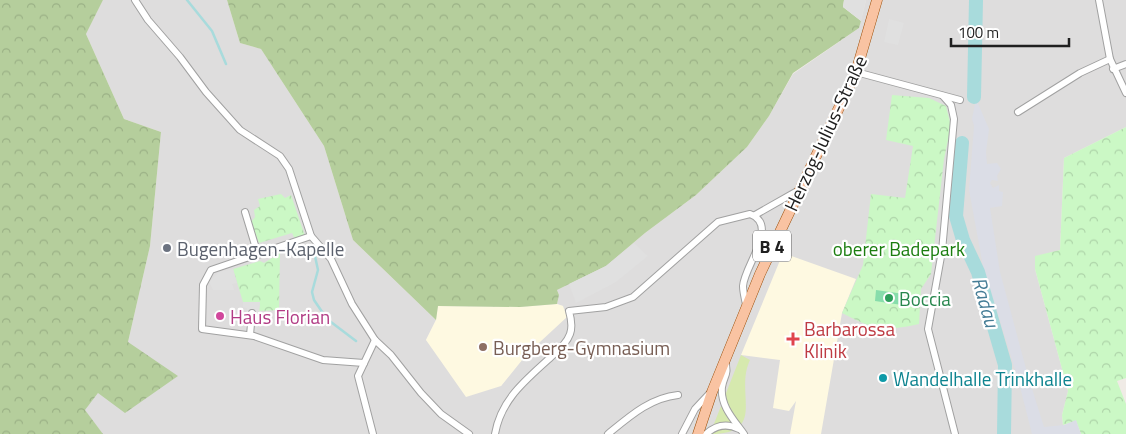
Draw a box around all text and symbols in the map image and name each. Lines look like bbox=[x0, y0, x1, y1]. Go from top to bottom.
scale bar bbox=[951, 15, 1068, 47]
text: 100 m bbox=[958, 21, 999, 44]
street label: Herzog-Julius-Straße bbox=[776, 50, 874, 216]
road number: B 4 bbox=[753, 230, 791, 262]
place label: Bugenhagen-Kapelle bbox=[177, 234, 344, 263]
park label: oberer Badepark bbox=[833, 234, 965, 263]
marker: Bugenhagen-Kapelle bbox=[161, 242, 173, 254]
water label: Radau bbox=[964, 273, 1008, 332]
place label: Boccia bbox=[899, 284, 951, 313]
marker: Boccia bbox=[883, 292, 895, 304]
place label: Haus Florian bbox=[230, 302, 330, 331]
marker: Haus Florian bbox=[214, 310, 226, 322]
place label: Barbarossa Klinik bbox=[804, 314, 895, 365]
marker: Barbarossa Klinik bbox=[786, 332, 800, 346]
place label: Burgberg-Gymnasium bbox=[493, 333, 670, 362]
marker: Burgberg-Gymnasium bbox=[477, 341, 489, 353]
place label: Wandelhalle Trinkhalle bbox=[893, 364, 1072, 393]
marker: Wandelhalle Trinkhalle bbox=[877, 372, 889, 384]

